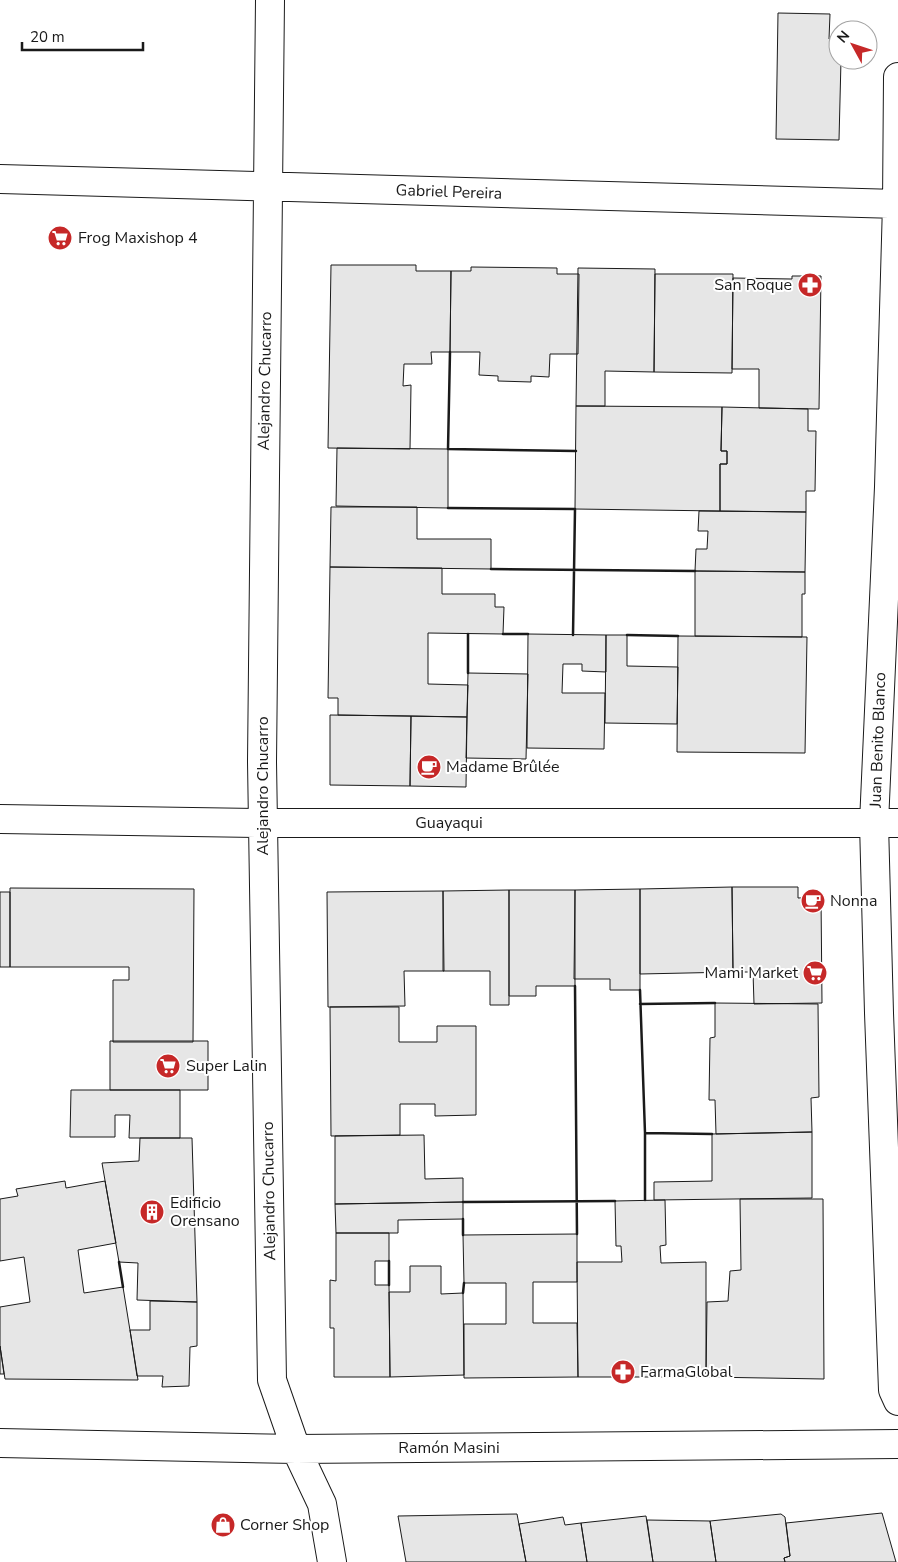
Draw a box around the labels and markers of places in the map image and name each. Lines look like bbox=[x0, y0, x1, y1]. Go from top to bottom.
supermarket icon: Frog Maxishop 4 bbox=[47, 225, 73, 251]
place label: Frog Maxishop 4 bbox=[78, 227, 198, 249]
pharmacy icon: San Roque bbox=[797, 272, 823, 298]
place label: San Roque bbox=[714, 274, 792, 296]
cafe icon: Madame Brûlée bbox=[416, 754, 442, 780]
place label: Madame Brûlée bbox=[446, 756, 560, 778]
cafe icon: Nonna bbox=[800, 888, 826, 914]
place label: Nonna bbox=[830, 890, 877, 912]
supermarket icon: Mami Market bbox=[802, 960, 828, 986]
place label: Mami Market bbox=[705, 962, 798, 984]
supermarket icon: Super Lalin bbox=[155, 1053, 181, 1079]
place label: Super Lalin bbox=[186, 1055, 267, 1077]
place label: Edificio Orensano bbox=[170, 1192, 240, 1232]
building icon: Edificio Orensano bbox=[139, 1199, 165, 1225]
pharmacy icon: FarmaGlobal bbox=[610, 1359, 636, 1385]
place label: FarmaGlobal bbox=[640, 1361, 733, 1383]
shop icon: Corner Shop bbox=[210, 1512, 236, 1538]
place label: Corner Shop bbox=[240, 1514, 329, 1536]

